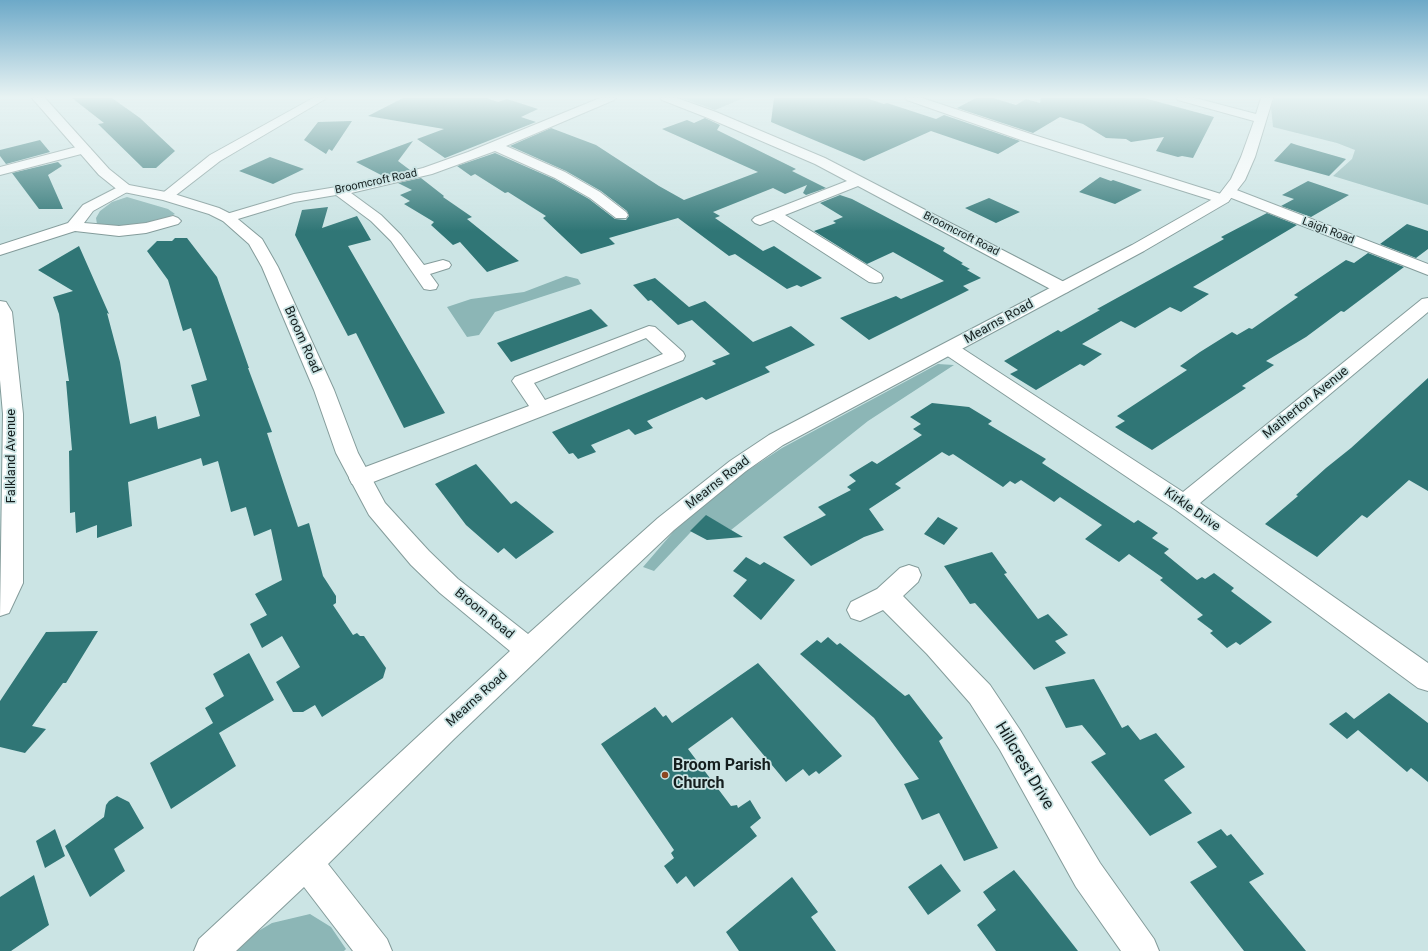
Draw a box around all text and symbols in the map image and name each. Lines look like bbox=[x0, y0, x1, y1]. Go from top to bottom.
street label: Broomcroft Road bbox=[334, 167, 418, 197]
street label: Broomcroft Road bbox=[921, 209, 1001, 259]
street label: Laigh Road bbox=[1300, 215, 1356, 247]
street label: Mearns Road bbox=[962, 297, 1036, 347]
street label: Broom Road bbox=[280, 304, 324, 376]
street label: Matherton Avenue bbox=[1260, 364, 1352, 442]
street label: Falkland Avenue bbox=[4, 409, 20, 503]
street label: Mearns Road bbox=[683, 453, 753, 513]
street label: Kirkle Drive bbox=[1161, 485, 1223, 535]
street label: Broom Road bbox=[451, 585, 517, 643]
street label: Mearns Road bbox=[443, 668, 511, 730]
street label: Hillcrest Drive bbox=[990, 719, 1058, 813]
place label: Broom Parish Church bbox=[673, 756, 771, 794]
marker: Broom Parish Church bbox=[660, 770, 670, 780]

